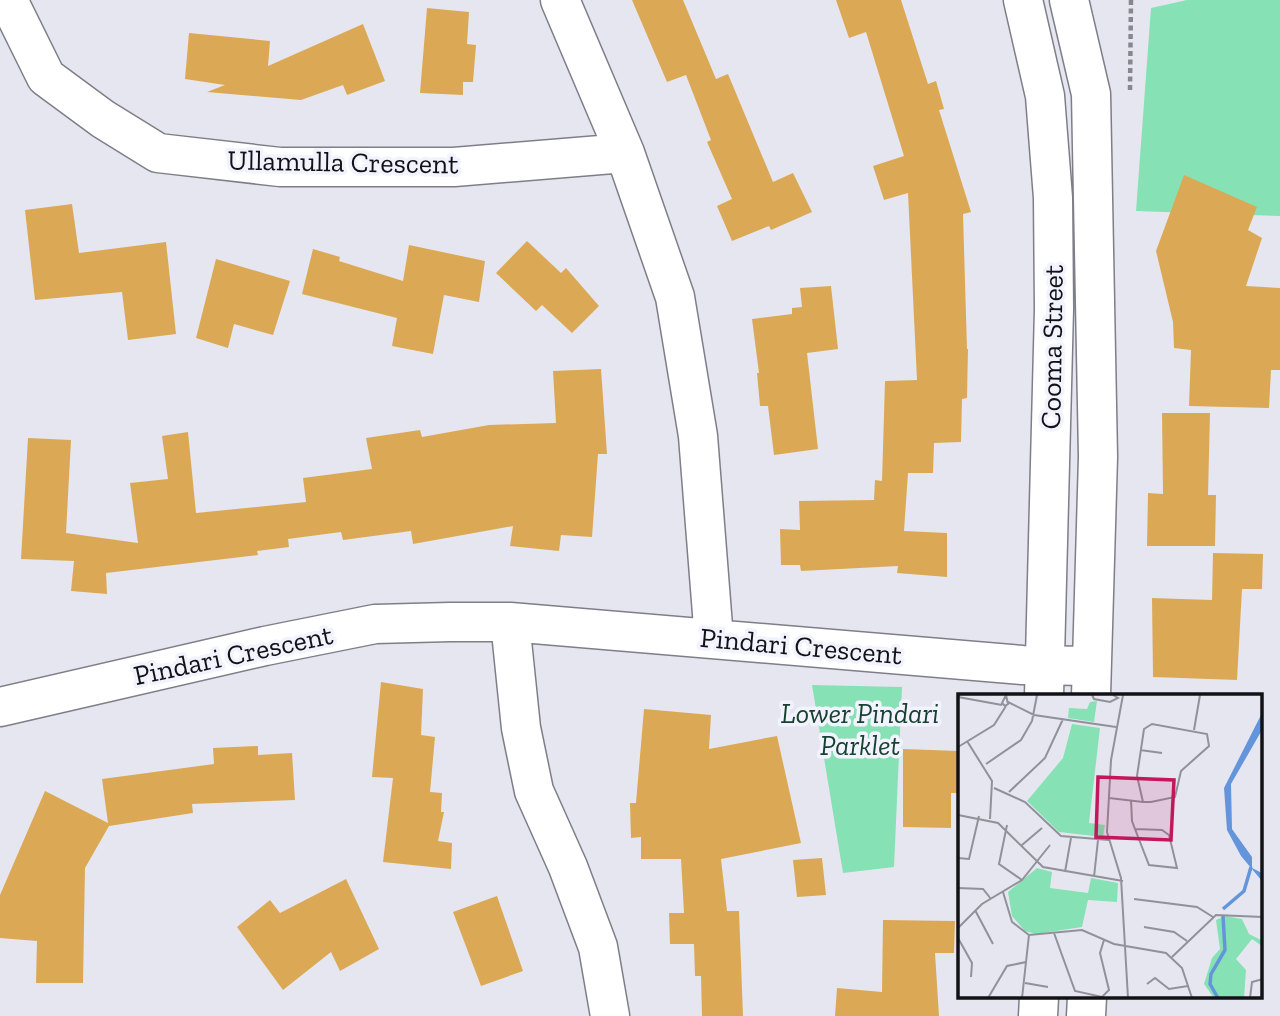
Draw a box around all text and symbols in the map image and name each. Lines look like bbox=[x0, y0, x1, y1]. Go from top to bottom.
street label: Ullamulla Crescent bbox=[227, 143, 459, 181]
street label: Cooma Street bbox=[1034, 264, 1070, 430]
street label: Pindari Crescent bbox=[130, 618, 336, 692]
street label: Pindari Crescent bbox=[699, 621, 904, 671]
inset map bbox=[958, 694, 1262, 998]
park label: Lower Pindari Parklet bbox=[781, 697, 939, 762]

